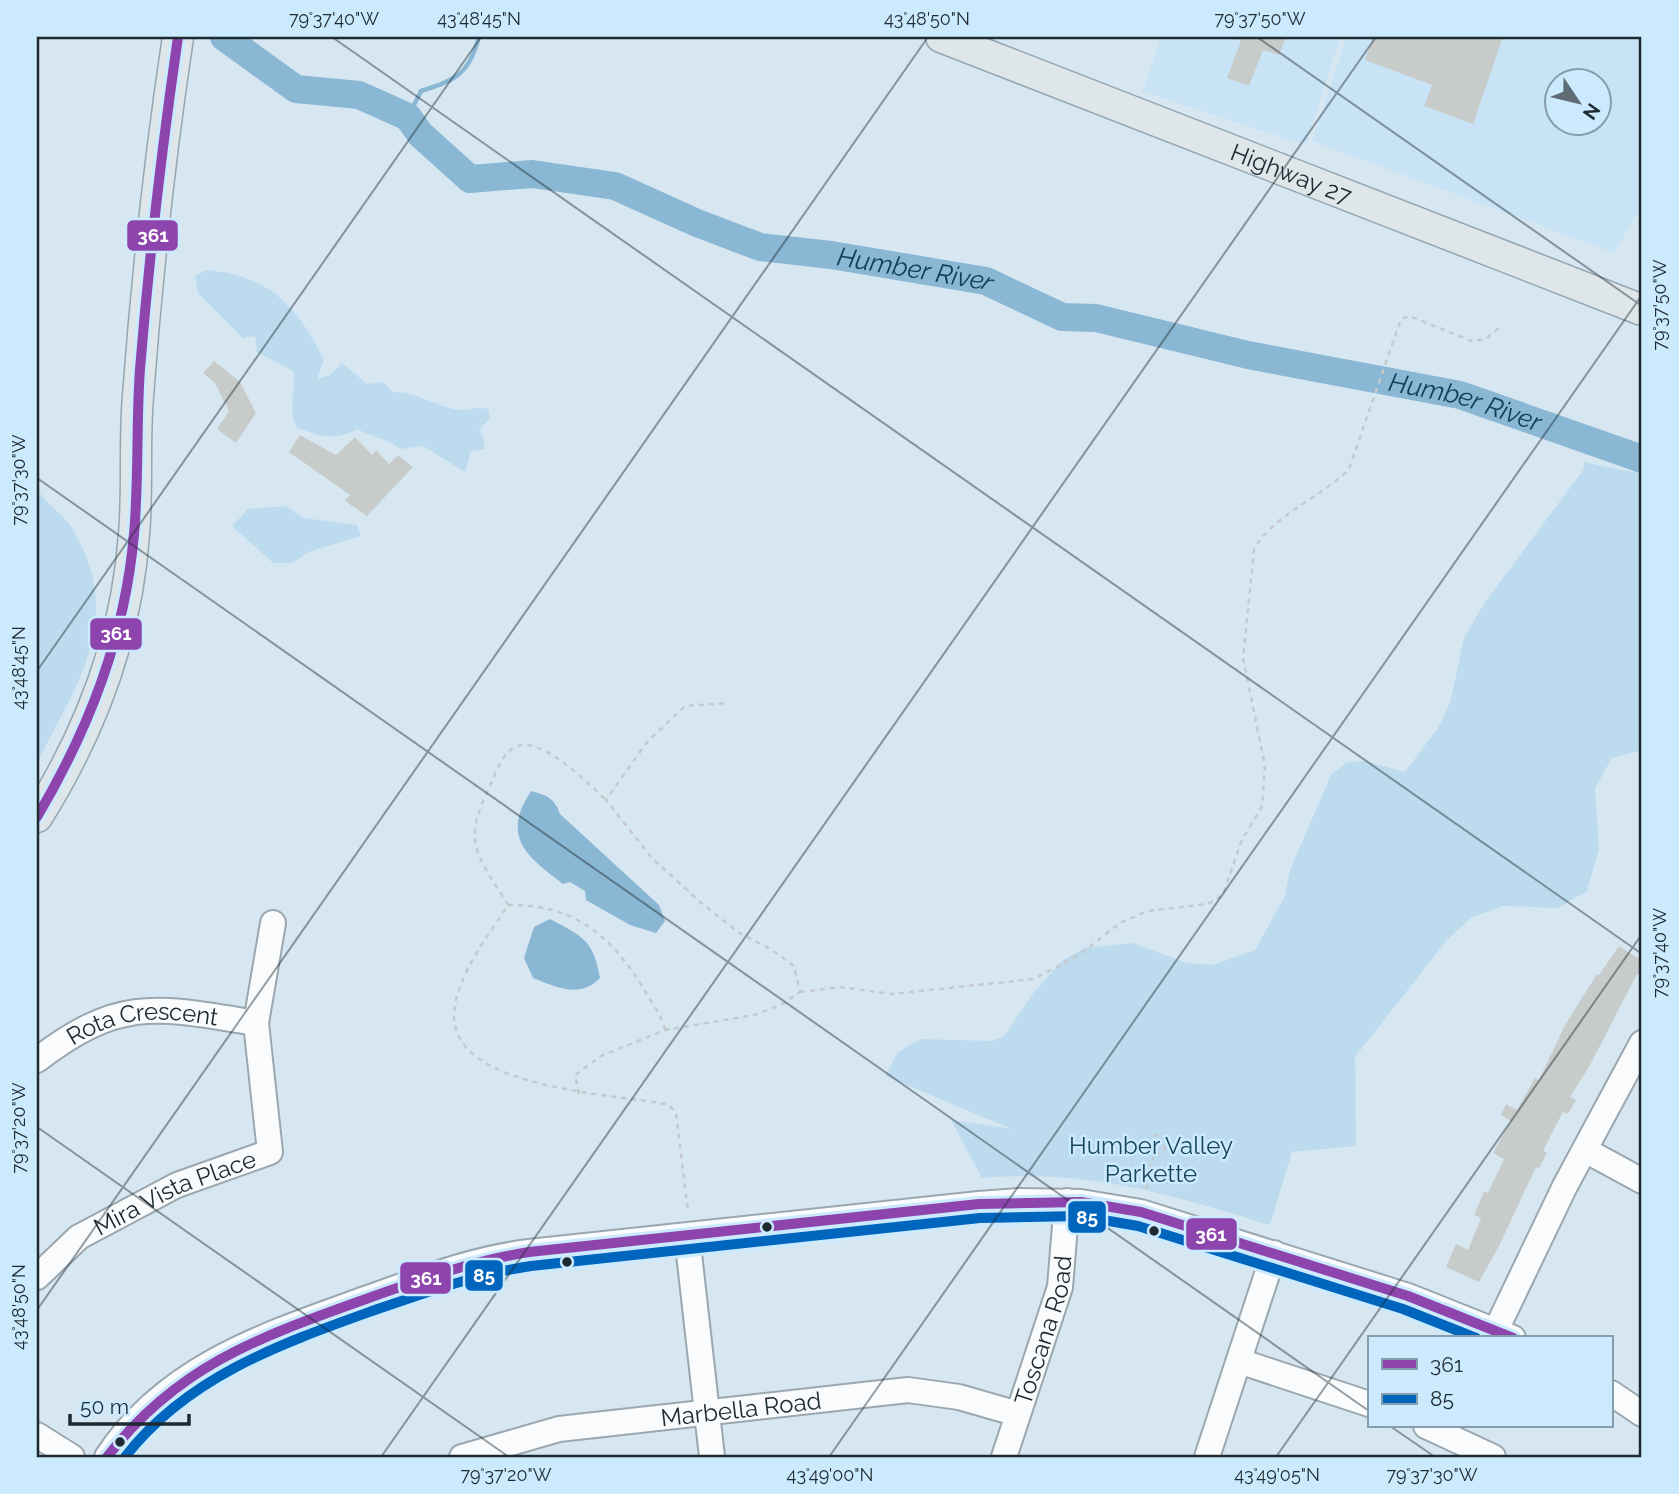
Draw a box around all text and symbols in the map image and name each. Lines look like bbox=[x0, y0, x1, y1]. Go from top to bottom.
text: 79°37'40"W bbox=[289, 8, 379, 29]
text: 43°48'45"N bbox=[437, 8, 521, 29]
text: 43°48'50"N bbox=[884, 8, 970, 29]
text: 79°37'50"W bbox=[1214, 8, 1306, 29]
north arrow bbox=[1542, 66, 1612, 136]
text: N bbox=[1579, 100, 1605, 124]
street label: Highway 27 bbox=[1227, 137, 1356, 210]
line badge: 361 bbox=[126, 219, 179, 252]
text: 361 bbox=[137, 224, 169, 246]
water label: Humber River bbox=[835, 241, 1000, 298]
text: 79°37'50"W bbox=[1649, 259, 1670, 351]
water label: Humber River bbox=[1387, 367, 1547, 438]
text: 79°37'30"W bbox=[8, 434, 29, 526]
line badge: 361 bbox=[89, 617, 143, 651]
text: 361 bbox=[100, 622, 132, 644]
text: 43°48'45"N bbox=[8, 626, 29, 710]
text: 79°37'40"W bbox=[1649, 908, 1670, 998]
street label: Rota Crescent bbox=[61, 996, 220, 1051]
text: 79°37'20"W bbox=[8, 1082, 29, 1174]
park label: Humber Valley Parkette bbox=[1069, 1131, 1233, 1188]
street label: Mira Vista Place bbox=[88, 1144, 260, 1241]
line badge: 85 bbox=[1067, 1200, 1107, 1234]
text: 85 bbox=[1076, 1206, 1098, 1228]
line badge: 361 bbox=[1185, 1217, 1238, 1251]
unlabelled marker bbox=[760, 1220, 774, 1234]
text: 361 bbox=[1195, 1223, 1227, 1245]
unlabelled marker bbox=[1147, 1224, 1161, 1238]
street label: Toscana Road bbox=[1008, 1254, 1077, 1409]
unlabelled marker bbox=[560, 1255, 574, 1269]
line badge: 85 bbox=[464, 1259, 504, 1292]
line badge: 361 bbox=[399, 1261, 452, 1295]
text: 43°48'50"N bbox=[8, 1264, 29, 1350]
text: 85 bbox=[473, 1264, 495, 1286]
text: 361 bbox=[410, 1267, 442, 1289]
legend bbox=[1368, 1336, 1612, 1428]
text: 361 bbox=[1430, 1352, 1463, 1377]
scale bar bbox=[70, 1382, 189, 1426]
street label: Marbella Road bbox=[659, 1385, 823, 1432]
text: 85 bbox=[1430, 1386, 1454, 1411]
text: 50 m bbox=[80, 1394, 129, 1419]
unlabelled marker bbox=[113, 1435, 127, 1449]
text: 79°37'20"W bbox=[460, 1464, 552, 1485]
text: 43°49'00"N bbox=[787, 1464, 873, 1485]
text: 43°49'05"N bbox=[1234, 1464, 1320, 1485]
text: 79°37'30"W bbox=[1386, 1464, 1478, 1485]

